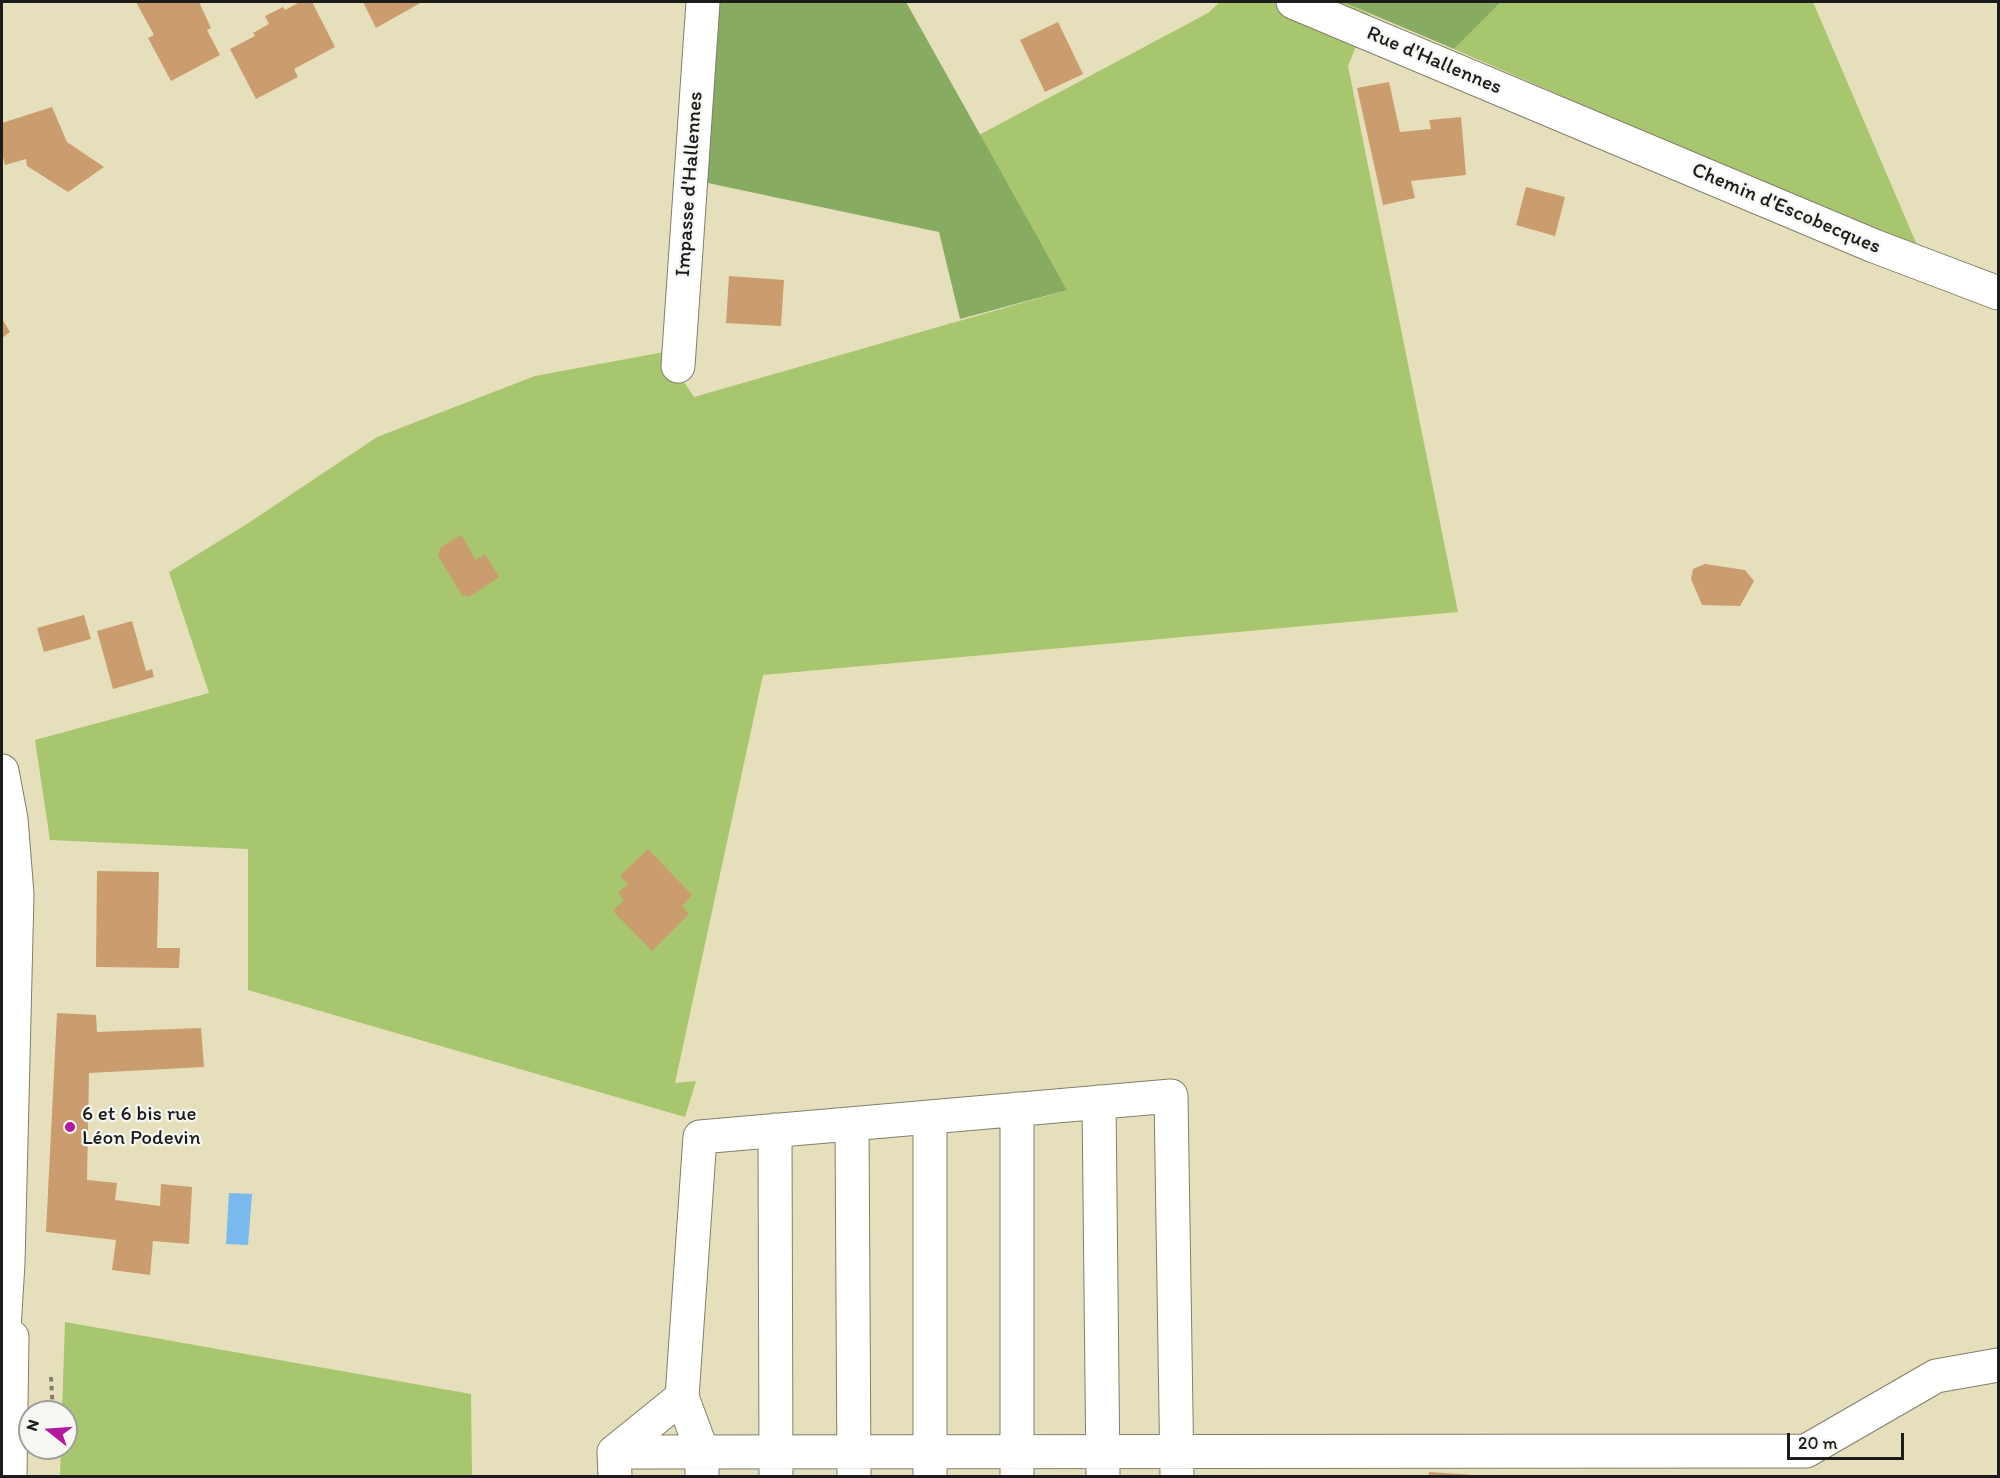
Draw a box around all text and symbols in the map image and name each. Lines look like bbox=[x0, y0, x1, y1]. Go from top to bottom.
street label: Rue d'Hallennes bbox=[1363, 21, 1505, 101]
street label: Impasse d'Hallennes bbox=[671, 90, 709, 278]
street label: Chemin d'Escobecques bbox=[1688, 158, 1884, 260]
place label: 6 et 6 bis rue Léon Podevin bbox=[82, 1102, 201, 1152]
marker: 6 et 6 bis rue Léon Podevin bbox=[63, 1120, 77, 1134]
north arrow bbox=[18, 1400, 78, 1460]
text: N bbox=[22, 1417, 43, 1433]
scale bar bbox=[1790, 1421, 1907, 1459]
text: 20 m bbox=[1798, 1432, 1838, 1454]

